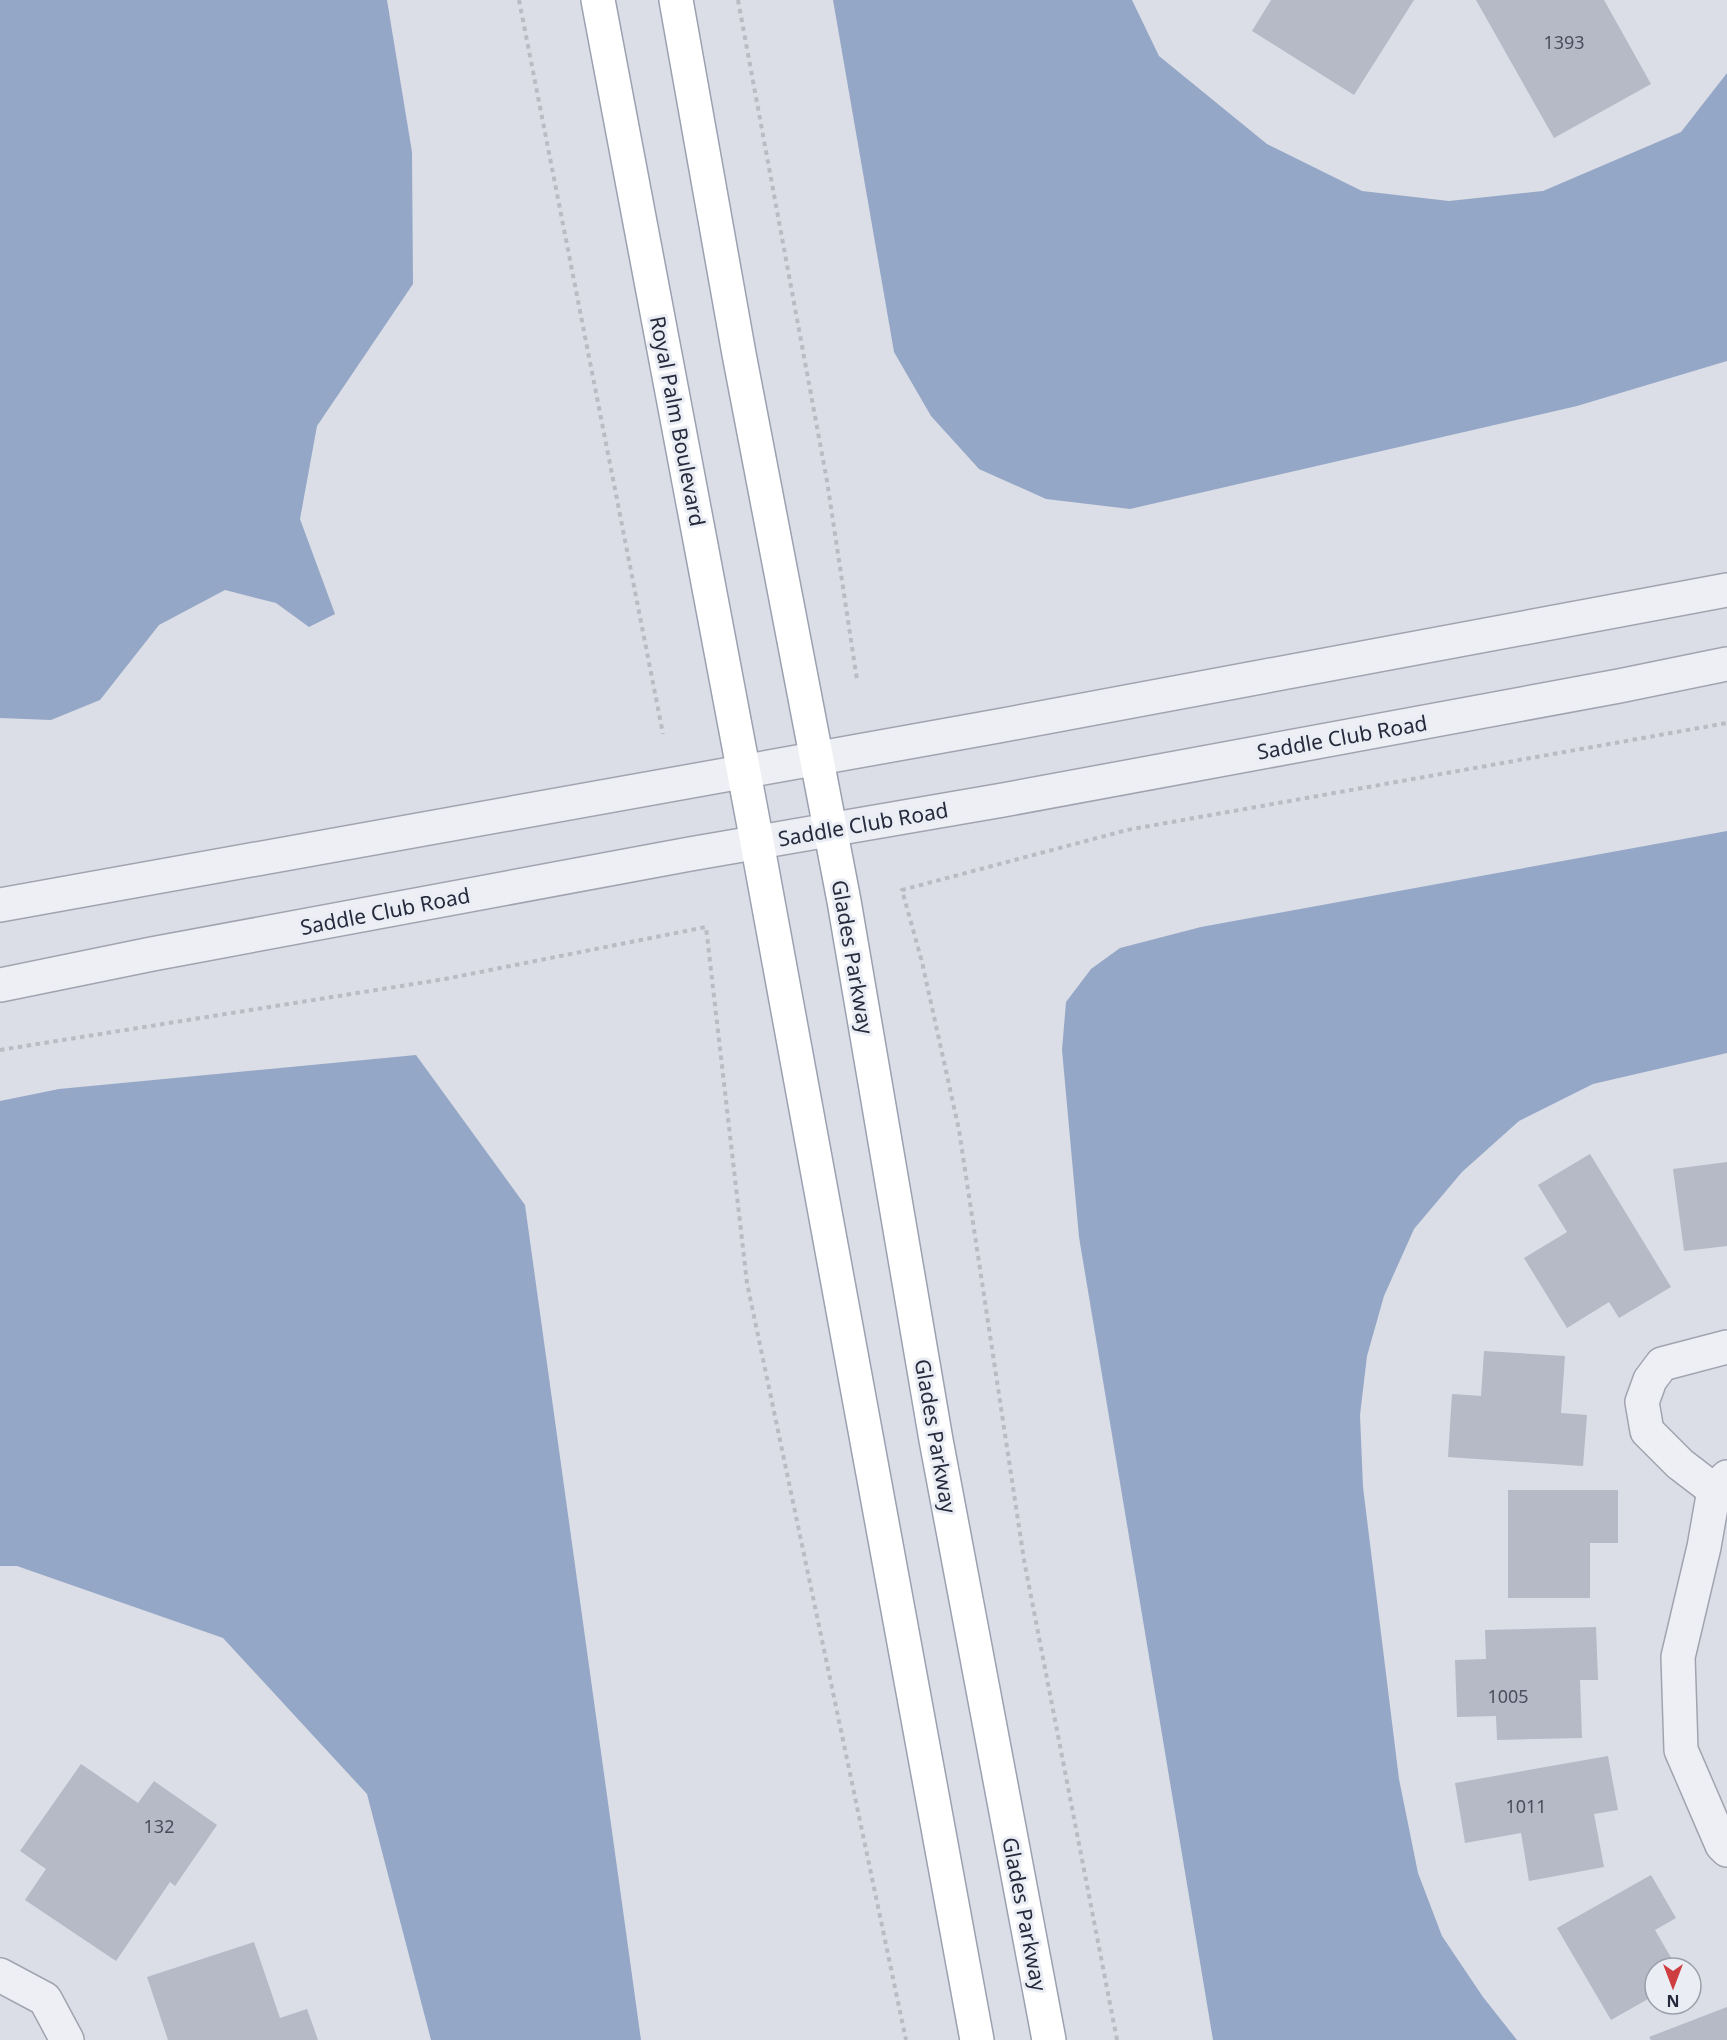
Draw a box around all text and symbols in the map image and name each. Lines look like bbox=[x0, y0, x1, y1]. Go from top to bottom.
house number: 1393 bbox=[1543, 30, 1585, 54]
street label: Royal Palm Boulevard bbox=[644, 314, 712, 528]
street label: Saddle Club Road bbox=[1255, 708, 1429, 766]
street label: Saddle Club Road bbox=[776, 795, 950, 853]
street label: Glades Parkway bbox=[826, 878, 880, 1037]
street label: Saddle Club Road bbox=[298, 881, 472, 941]
street label: Glades Parkway bbox=[909, 1357, 963, 1516]
house number: 1005 bbox=[1487, 1684, 1529, 1708]
house number: 1011 bbox=[1505, 1794, 1547, 1818]
house number: 132 bbox=[144, 1814, 174, 1838]
street label: Glades Parkway bbox=[996, 1835, 1054, 1994]
north arrow bbox=[1643, 1956, 1703, 2016]
text: N bbox=[1666, 1990, 1680, 2012]

